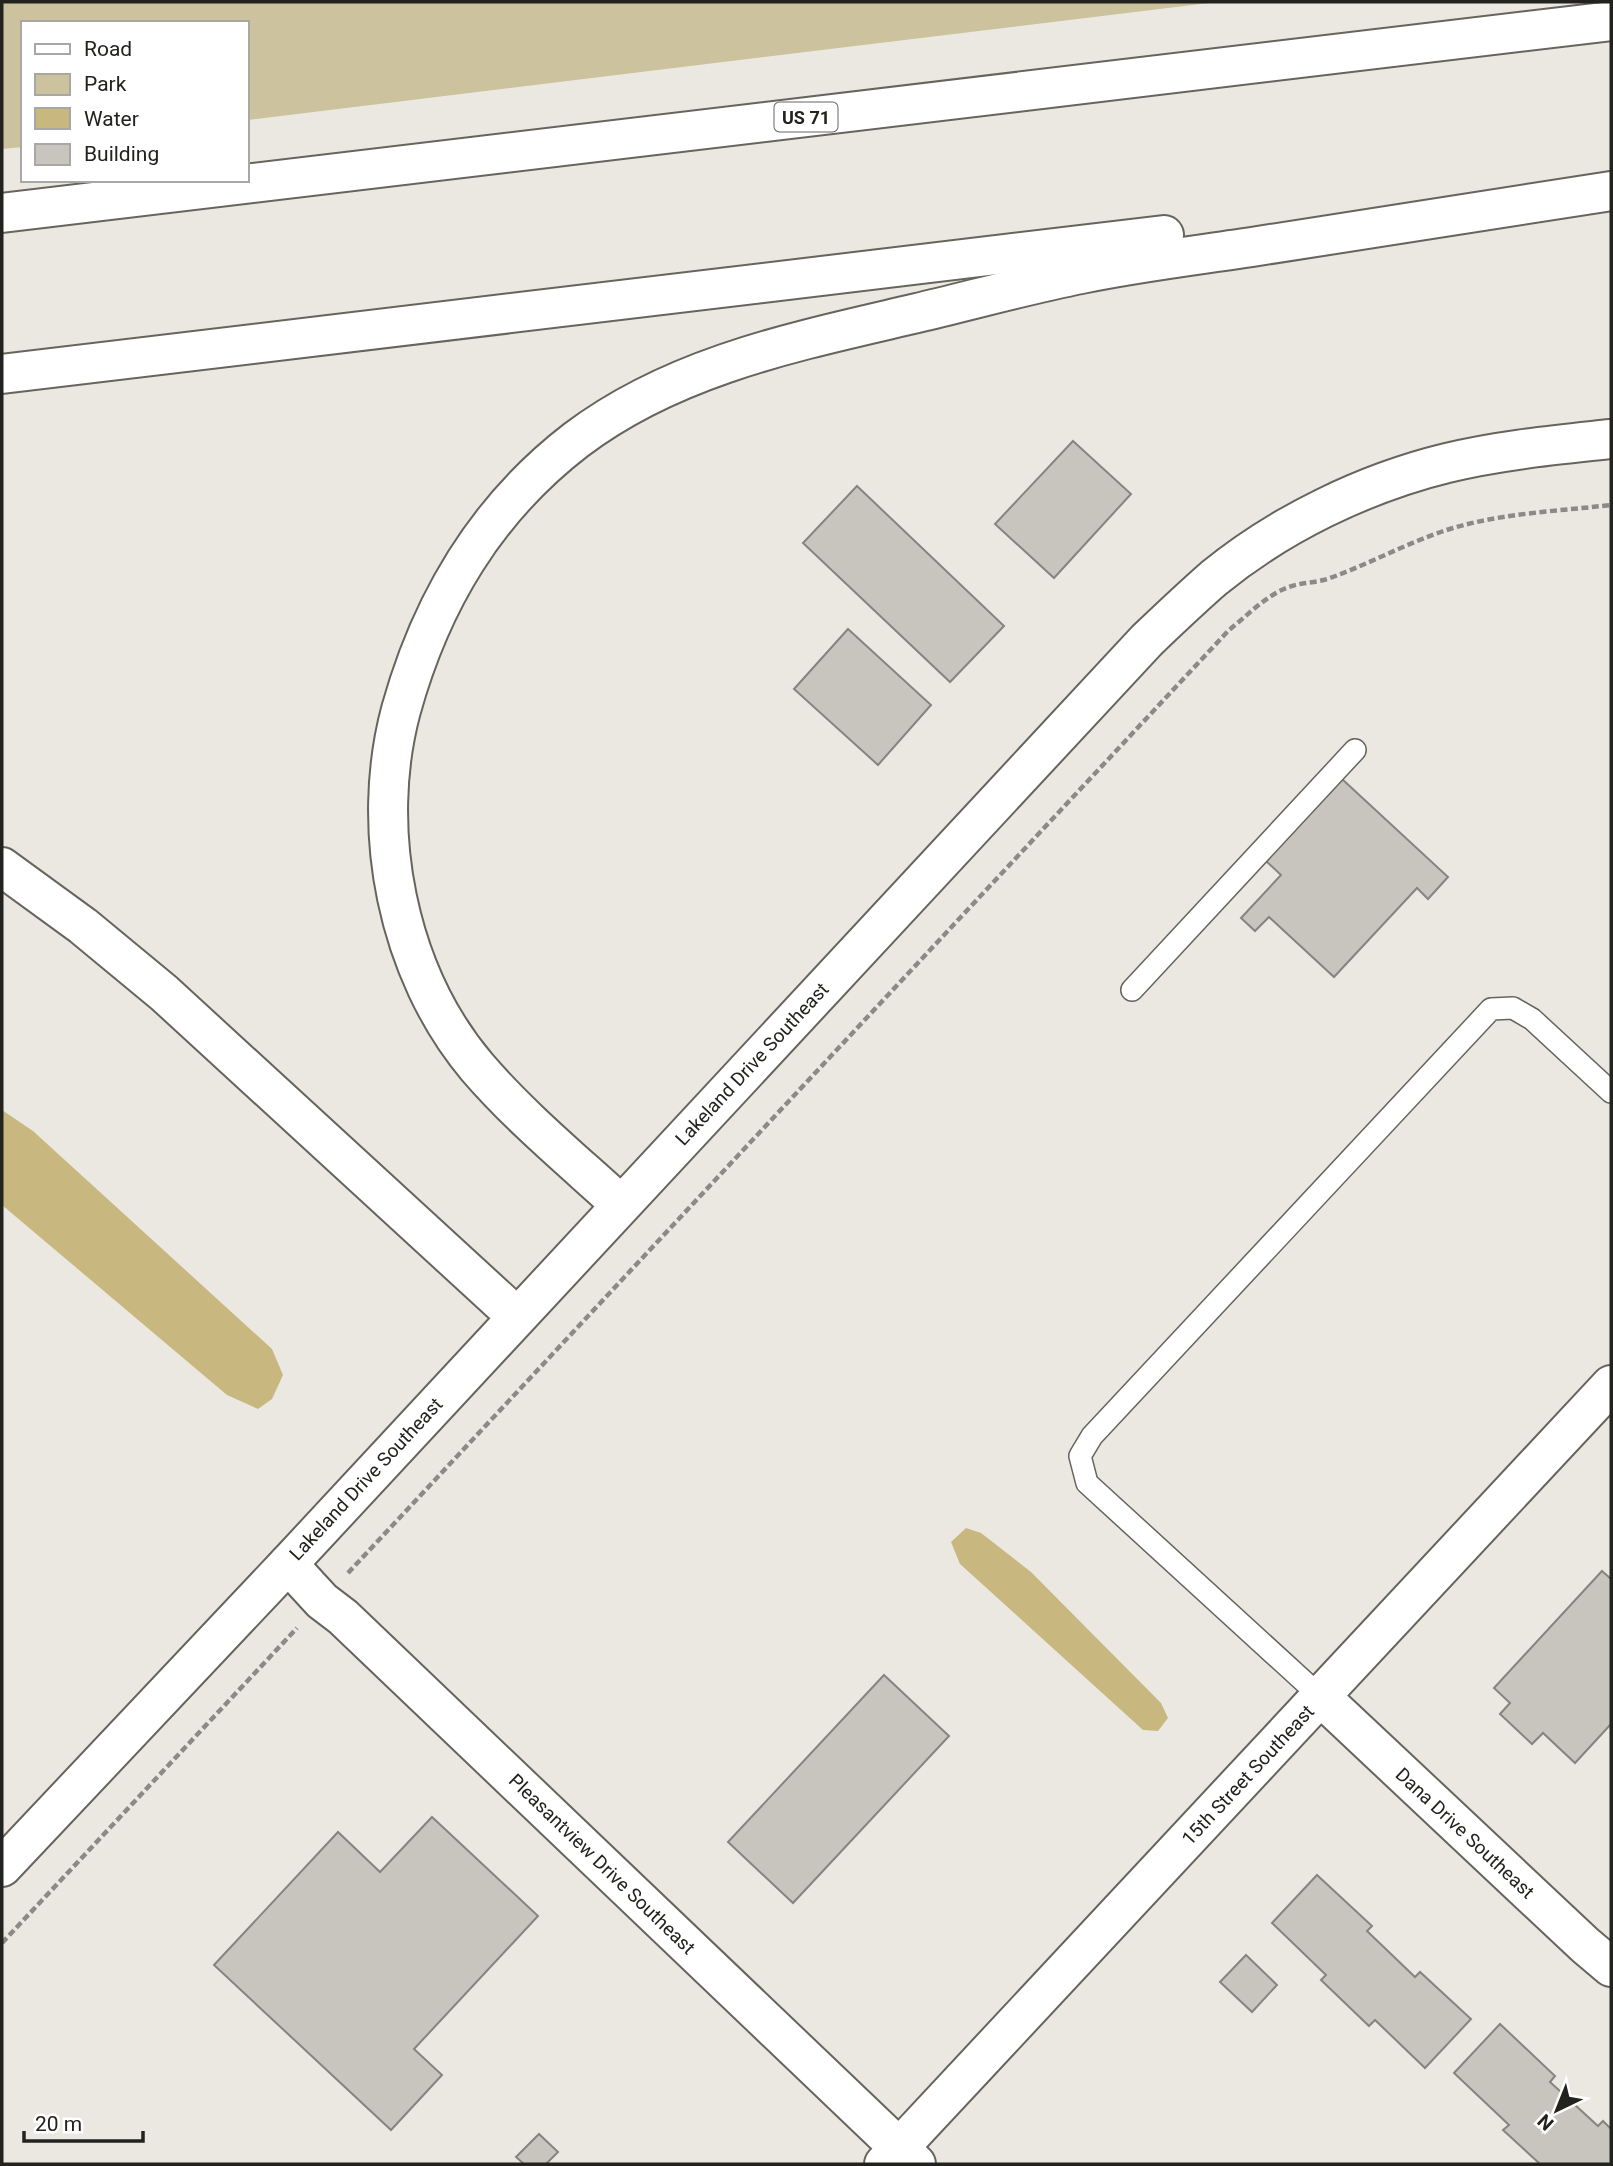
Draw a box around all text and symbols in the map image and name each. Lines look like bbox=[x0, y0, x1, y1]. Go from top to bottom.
legend bbox=[21, 21, 248, 182]
text: Road bbox=[84, 37, 132, 61]
text: Park bbox=[84, 72, 127, 96]
road number: US 71 bbox=[774, 103, 838, 132]
text: Water bbox=[84, 107, 139, 131]
text: Building bbox=[84, 142, 159, 166]
street label: Lakeland Drive Southeast bbox=[671, 978, 833, 1150]
street label: Lakeland Drive Southeast bbox=[285, 1393, 447, 1565]
street label: 15th Street Southeast bbox=[1177, 1700, 1319, 1850]
street label: Dana Drive Southeast bbox=[1391, 1763, 1539, 1903]
street label: Pleasantview Drive Southeast bbox=[504, 1769, 700, 1959]
north arrow bbox=[1522, 2075, 1592, 2145]
scale bar bbox=[24, 2100, 144, 2144]
text: N bbox=[1533, 2109, 1558, 2135]
text: 20 m bbox=[35, 2112, 82, 2136]

